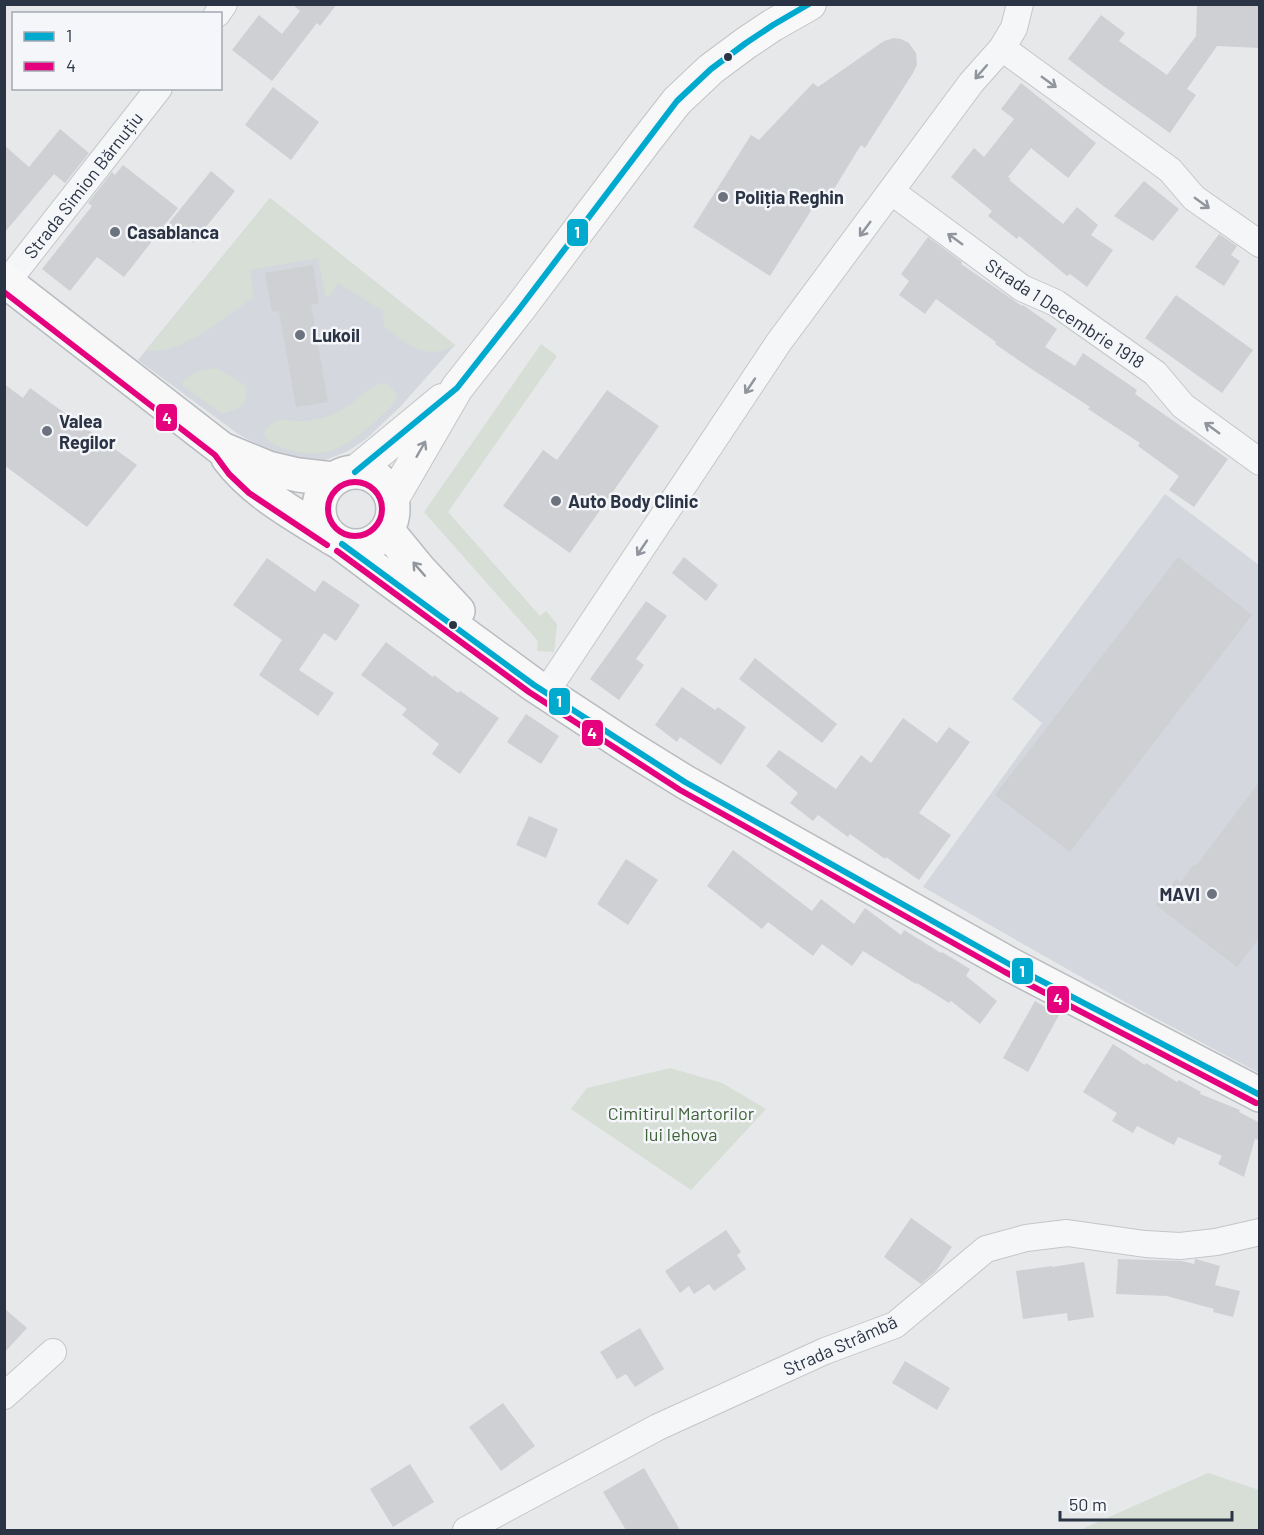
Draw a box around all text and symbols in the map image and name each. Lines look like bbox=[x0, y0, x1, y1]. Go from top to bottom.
legend bbox=[12, 12, 222, 90]
text: 1 bbox=[66, 24, 72, 46]
unlabelled marker bbox=[722, 51, 734, 63]
text: 4 bbox=[66, 54, 76, 76]
one-way arrow bbox=[974, 64, 988, 79]
one-way arrow bbox=[1041, 76, 1057, 88]
street label: Strada Simion Bărnuțiu bbox=[19, 107, 147, 263]
place label: Poliția Reghin bbox=[735, 186, 844, 208]
marker: Poliția Reghin bbox=[716, 190, 730, 204]
one-way arrow bbox=[1193, 197, 1209, 209]
line badge: 1 bbox=[566, 218, 589, 247]
one-way arrow bbox=[858, 220, 871, 236]
place label: Casablanca bbox=[127, 221, 219, 243]
text: 1 bbox=[574, 222, 580, 241]
marker: Casablanca bbox=[108, 225, 122, 239]
one-way arrow bbox=[948, 233, 964, 245]
street label: Strada 1 Decembrie 1918 bbox=[981, 253, 1149, 373]
place label: Lukoil bbox=[312, 324, 360, 346]
marker: Lukoil bbox=[293, 328, 307, 342]
one-way arrow bbox=[744, 377, 756, 394]
line badge: 4 bbox=[155, 403, 178, 432]
text: 4 bbox=[162, 408, 172, 427]
place label: Valea Regilor bbox=[59, 410, 116, 453]
one-way arrow bbox=[1205, 421, 1221, 434]
marker: Valea Regilor bbox=[40, 424, 54, 438]
one-way arrow bbox=[416, 441, 428, 458]
place label: Auto Body Clinic bbox=[568, 490, 699, 512]
marker: Auto Body Clinic bbox=[549, 494, 563, 508]
one-way arrow bbox=[636, 540, 648, 556]
one-way arrow bbox=[412, 562, 426, 577]
unlabelled marker bbox=[447, 619, 459, 631]
line badge: 1 bbox=[548, 687, 571, 716]
text: 1 bbox=[556, 691, 562, 710]
line badge: 4 bbox=[581, 719, 604, 747]
text: 4 bbox=[587, 723, 597, 742]
place label: MAVI bbox=[1159, 883, 1200, 905]
marker: MAVI bbox=[1205, 887, 1219, 901]
line badge: 1 bbox=[1011, 957, 1034, 985]
text: 1 bbox=[1019, 961, 1025, 980]
line badge: 4 bbox=[1046, 985, 1070, 1014]
text: 4 bbox=[1053, 989, 1063, 1008]
park label: Cimitirul Martorilor lui Iehova bbox=[608, 1102, 755, 1145]
street label: Strada Strâmbă bbox=[780, 1310, 900, 1380]
scale bar bbox=[1060, 1484, 1232, 1522]
text: 50 m bbox=[1069, 1493, 1107, 1515]

